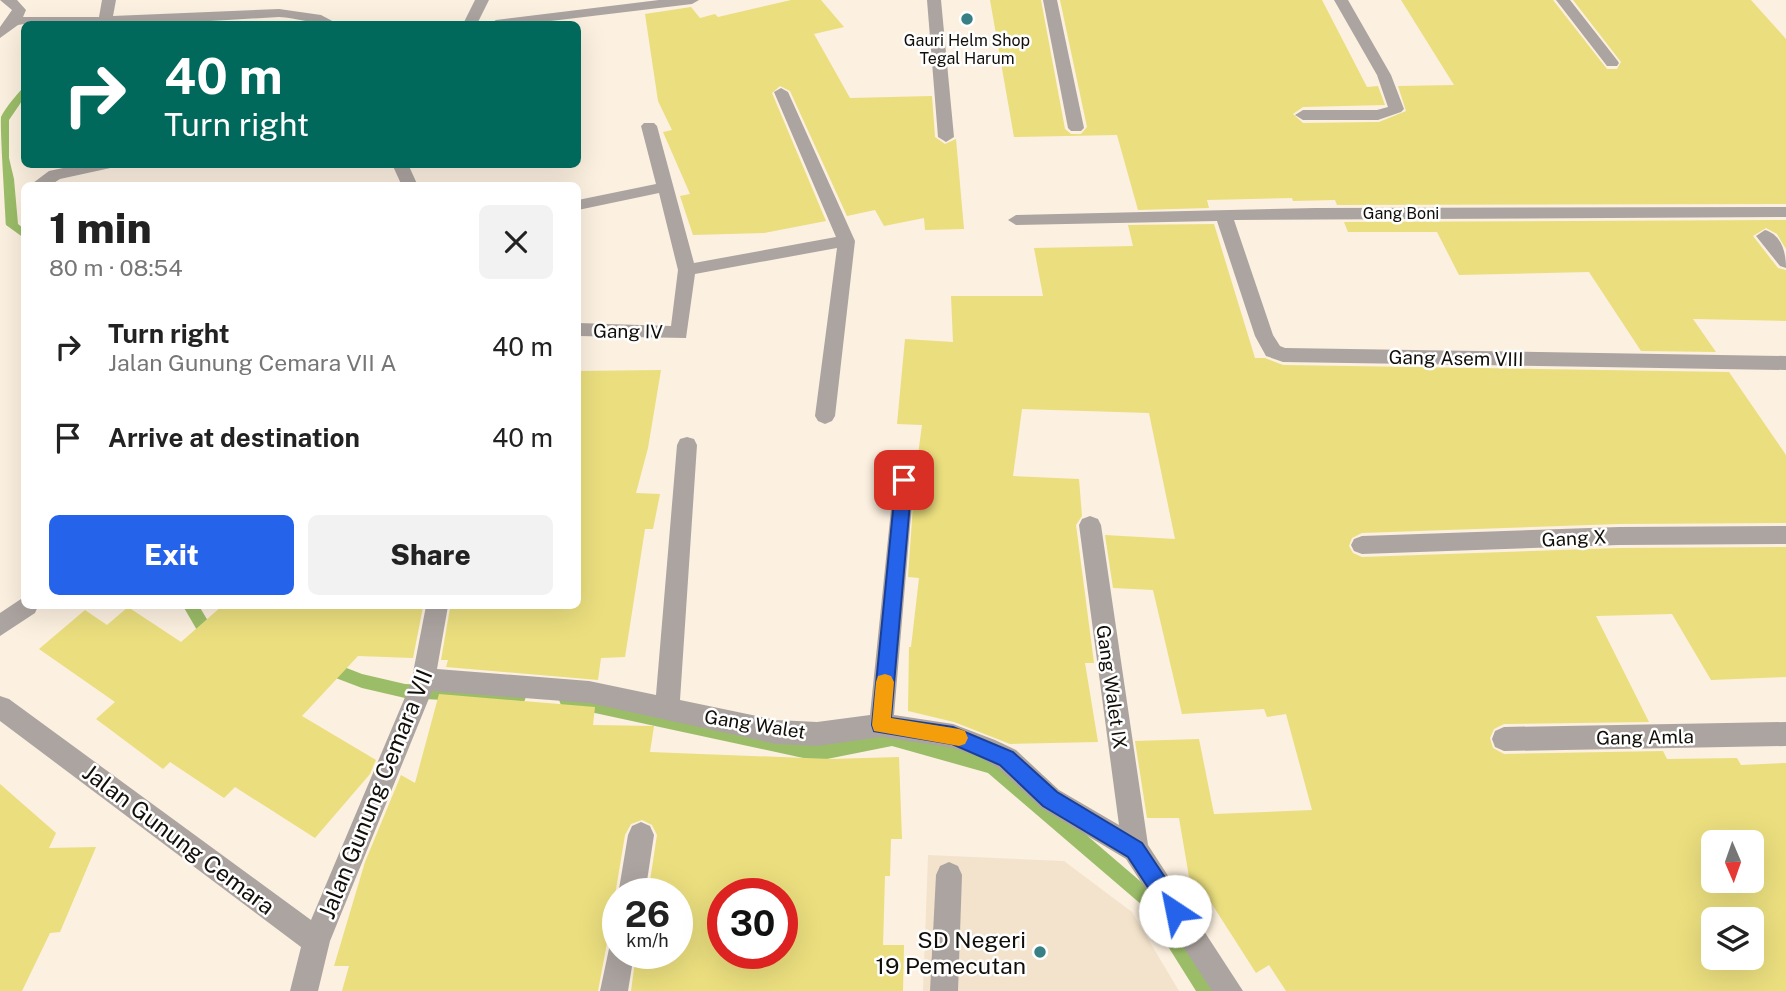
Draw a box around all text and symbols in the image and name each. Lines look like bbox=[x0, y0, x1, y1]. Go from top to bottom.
marker: Gauri Helm Shop Tegal Harum bbox=[959, 11, 975, 27]
place label: Gauri Helm Shop Tegal Harum bbox=[904, 31, 1030, 68]
text: 40 m bbox=[164, 47, 283, 105]
icon: right bbox=[49, 49, 140, 140]
text: Turn right bbox=[164, 106, 309, 143]
text: 1 min bbox=[49, 203, 152, 252]
street label: Gang Boni bbox=[1363, 204, 1439, 223]
button: close bbox=[479, 205, 553, 279]
text: 80 m · 08:54 bbox=[49, 254, 183, 281]
text: Turn right bbox=[108, 318, 230, 349]
street label: Gang IV bbox=[593, 319, 663, 343]
icon: right bbox=[49, 328, 87, 366]
text: 40 m bbox=[492, 331, 553, 362]
street label: Gang Asem VIII bbox=[1388, 346, 1524, 370]
text: Jalan Gunung Cemara VII A bbox=[108, 349, 397, 376]
icon: arrive bbox=[49, 419, 87, 457]
text: Arrive at destination bbox=[108, 422, 360, 453]
text: 40 m bbox=[492, 422, 553, 453]
pin bbox=[874, 450, 934, 510]
icon: arrive bbox=[885, 461, 923, 499]
button: Exit bbox=[49, 515, 294, 595]
button: Share bbox=[308, 515, 553, 595]
street label: Gang X bbox=[1541, 525, 1607, 551]
street label: Gang Walet IX bbox=[1092, 623, 1132, 751]
street label: Jalan Gunung Cemara VII bbox=[313, 665, 437, 923]
street label: Gang Walet bbox=[703, 705, 807, 743]
street label: Gang Amla bbox=[1596, 725, 1694, 749]
street label: Jalan Gunung Cemara bbox=[78, 758, 280, 920]
north arrow bbox=[1701, 830, 1764, 892]
map controls bbox=[1701, 830, 1764, 970]
position arrow bbox=[1138, 874, 1212, 948]
speed limit sign: 30 bbox=[707, 878, 798, 969]
text: 26 bbox=[625, 894, 670, 935]
button: layers bbox=[1701, 907, 1764, 970]
place label: SD Negeri 19 Pemecutan bbox=[876, 926, 1026, 979]
text: km/h bbox=[626, 930, 669, 951]
marker: SD Negeri 19 Pemecutan bbox=[1032, 944, 1048, 960]

